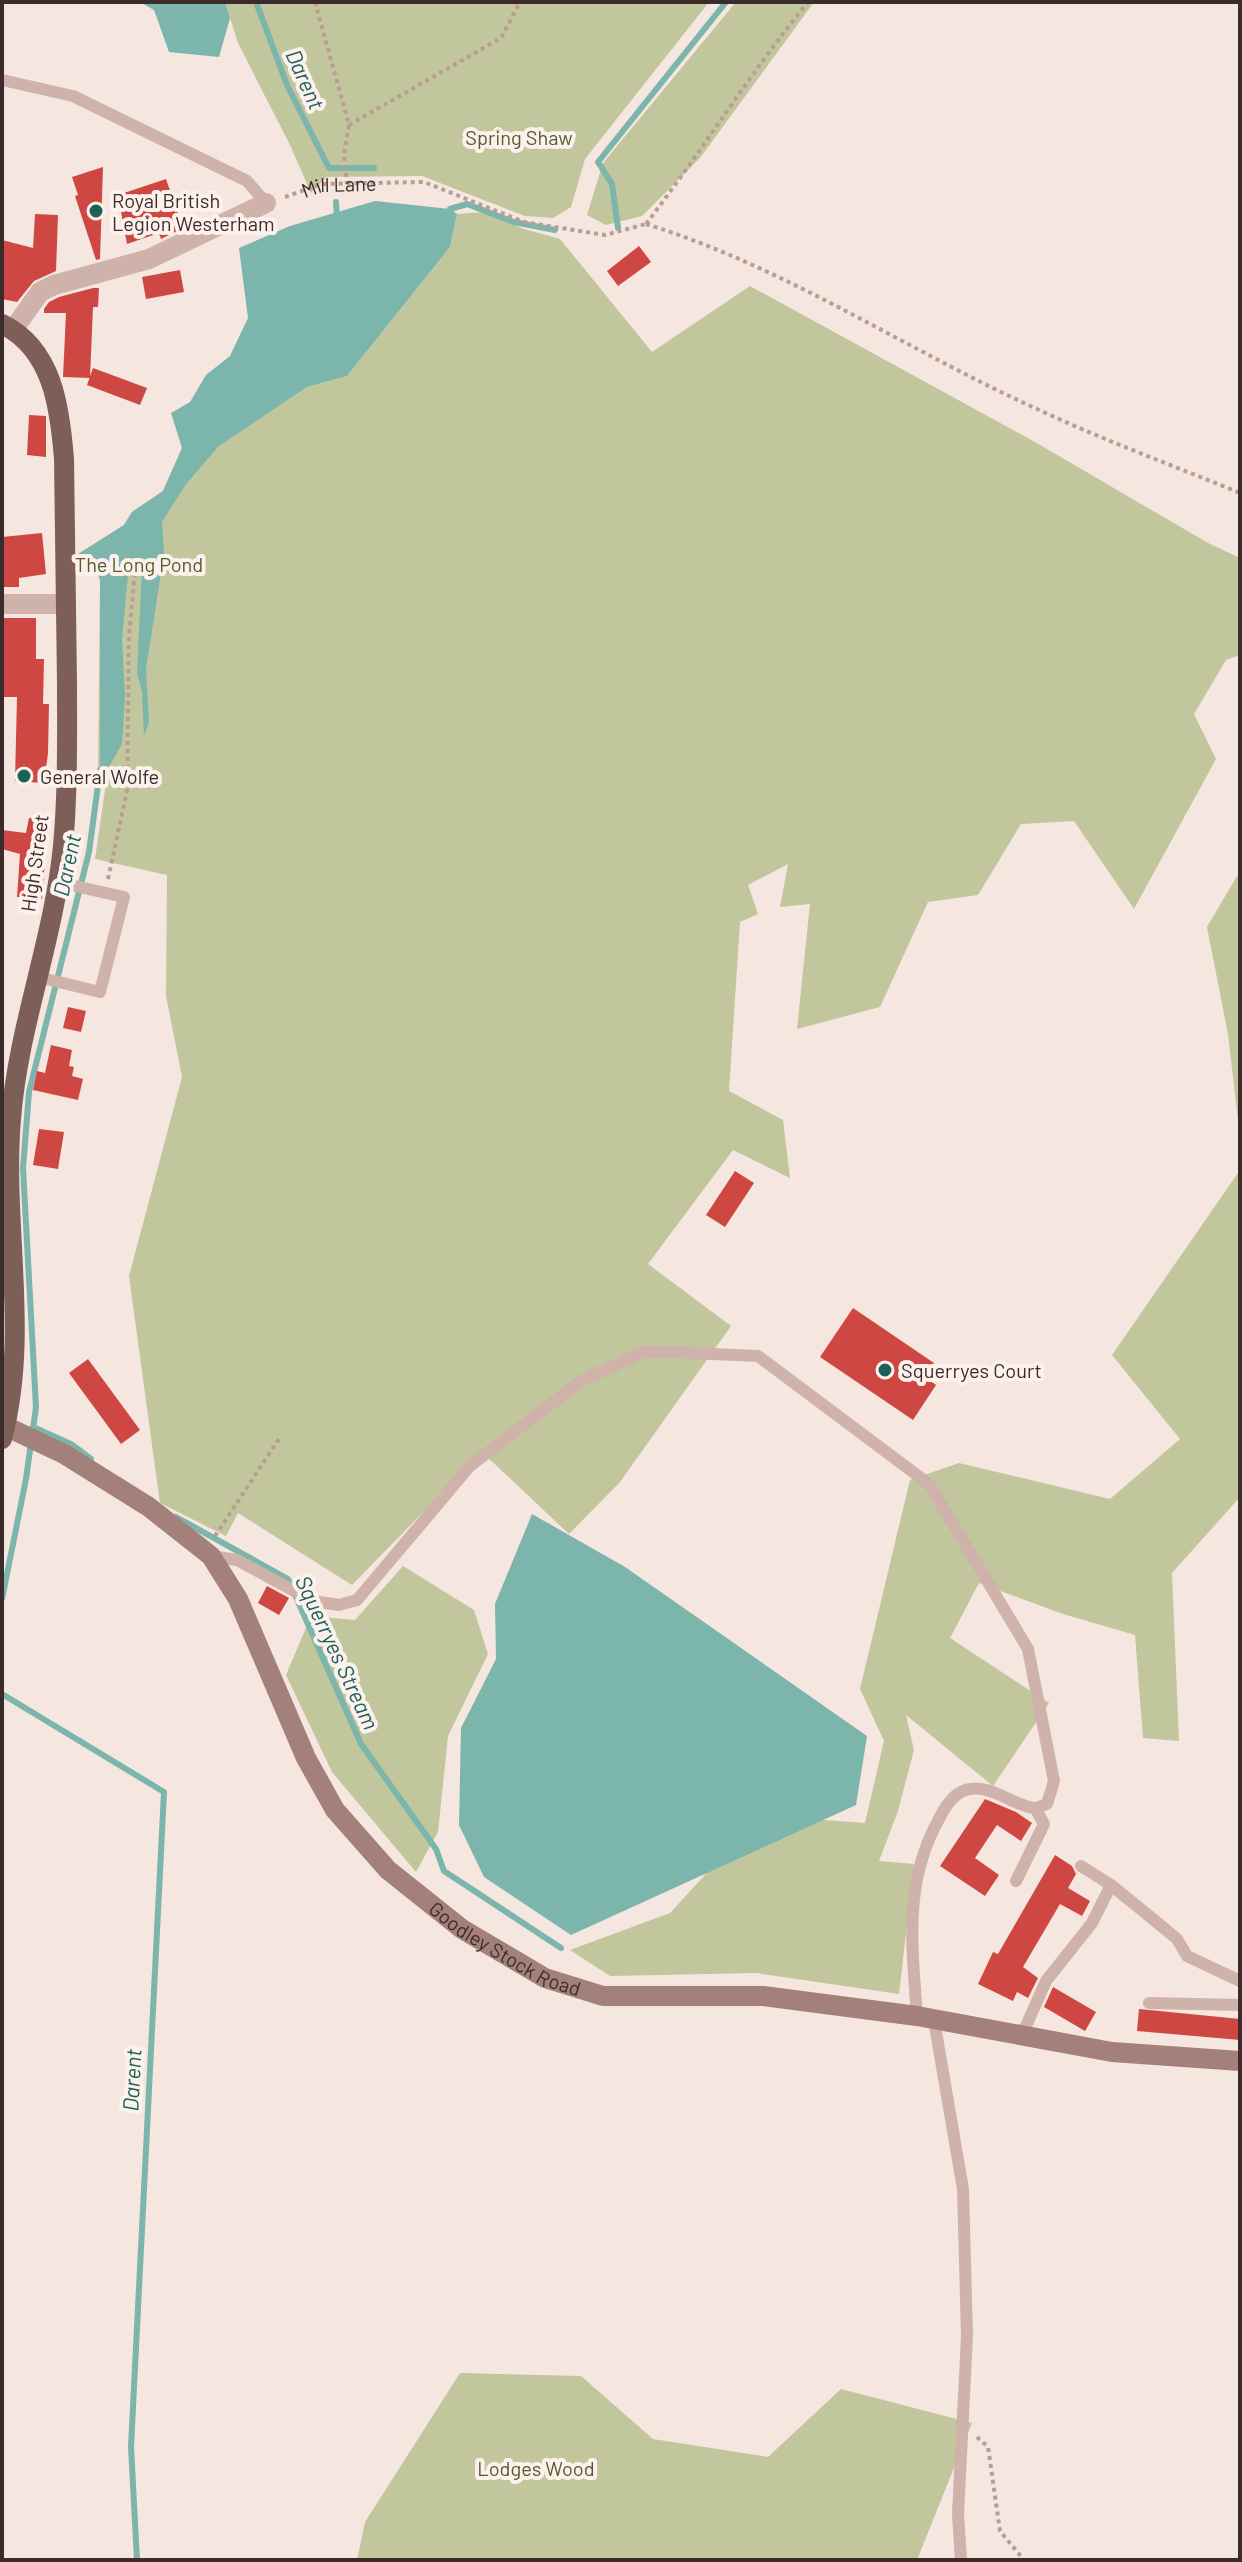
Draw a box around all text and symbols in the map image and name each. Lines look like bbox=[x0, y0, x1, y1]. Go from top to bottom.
water label: Darent bbox=[281, 45, 331, 113]
park label: Spring Shaw bbox=[465, 125, 573, 149]
street label: Mill Lane bbox=[298, 171, 377, 202]
place label: Royal British Legion Westerham bbox=[112, 188, 275, 235]
marker: Royal British Legion Westerham bbox=[87, 202, 105, 220]
park label: The Long Pond bbox=[75, 552, 203, 576]
place label: General Wolfe bbox=[40, 764, 159, 788]
marker: General Wolfe bbox=[15, 767, 33, 785]
street label: High Street bbox=[15, 813, 53, 913]
water label: Darent bbox=[47, 831, 85, 898]
place label: Squerryes Court bbox=[901, 1358, 1042, 1382]
marker: Squerryes Court bbox=[876, 1361, 894, 1379]
water label: Squerryes Stream bbox=[291, 1571, 385, 1733]
street label: Goodley Stock Road bbox=[425, 1896, 584, 2000]
water label: Darent bbox=[116, 2048, 146, 2112]
park label: Lodges Wood bbox=[477, 2456, 595, 2480]

